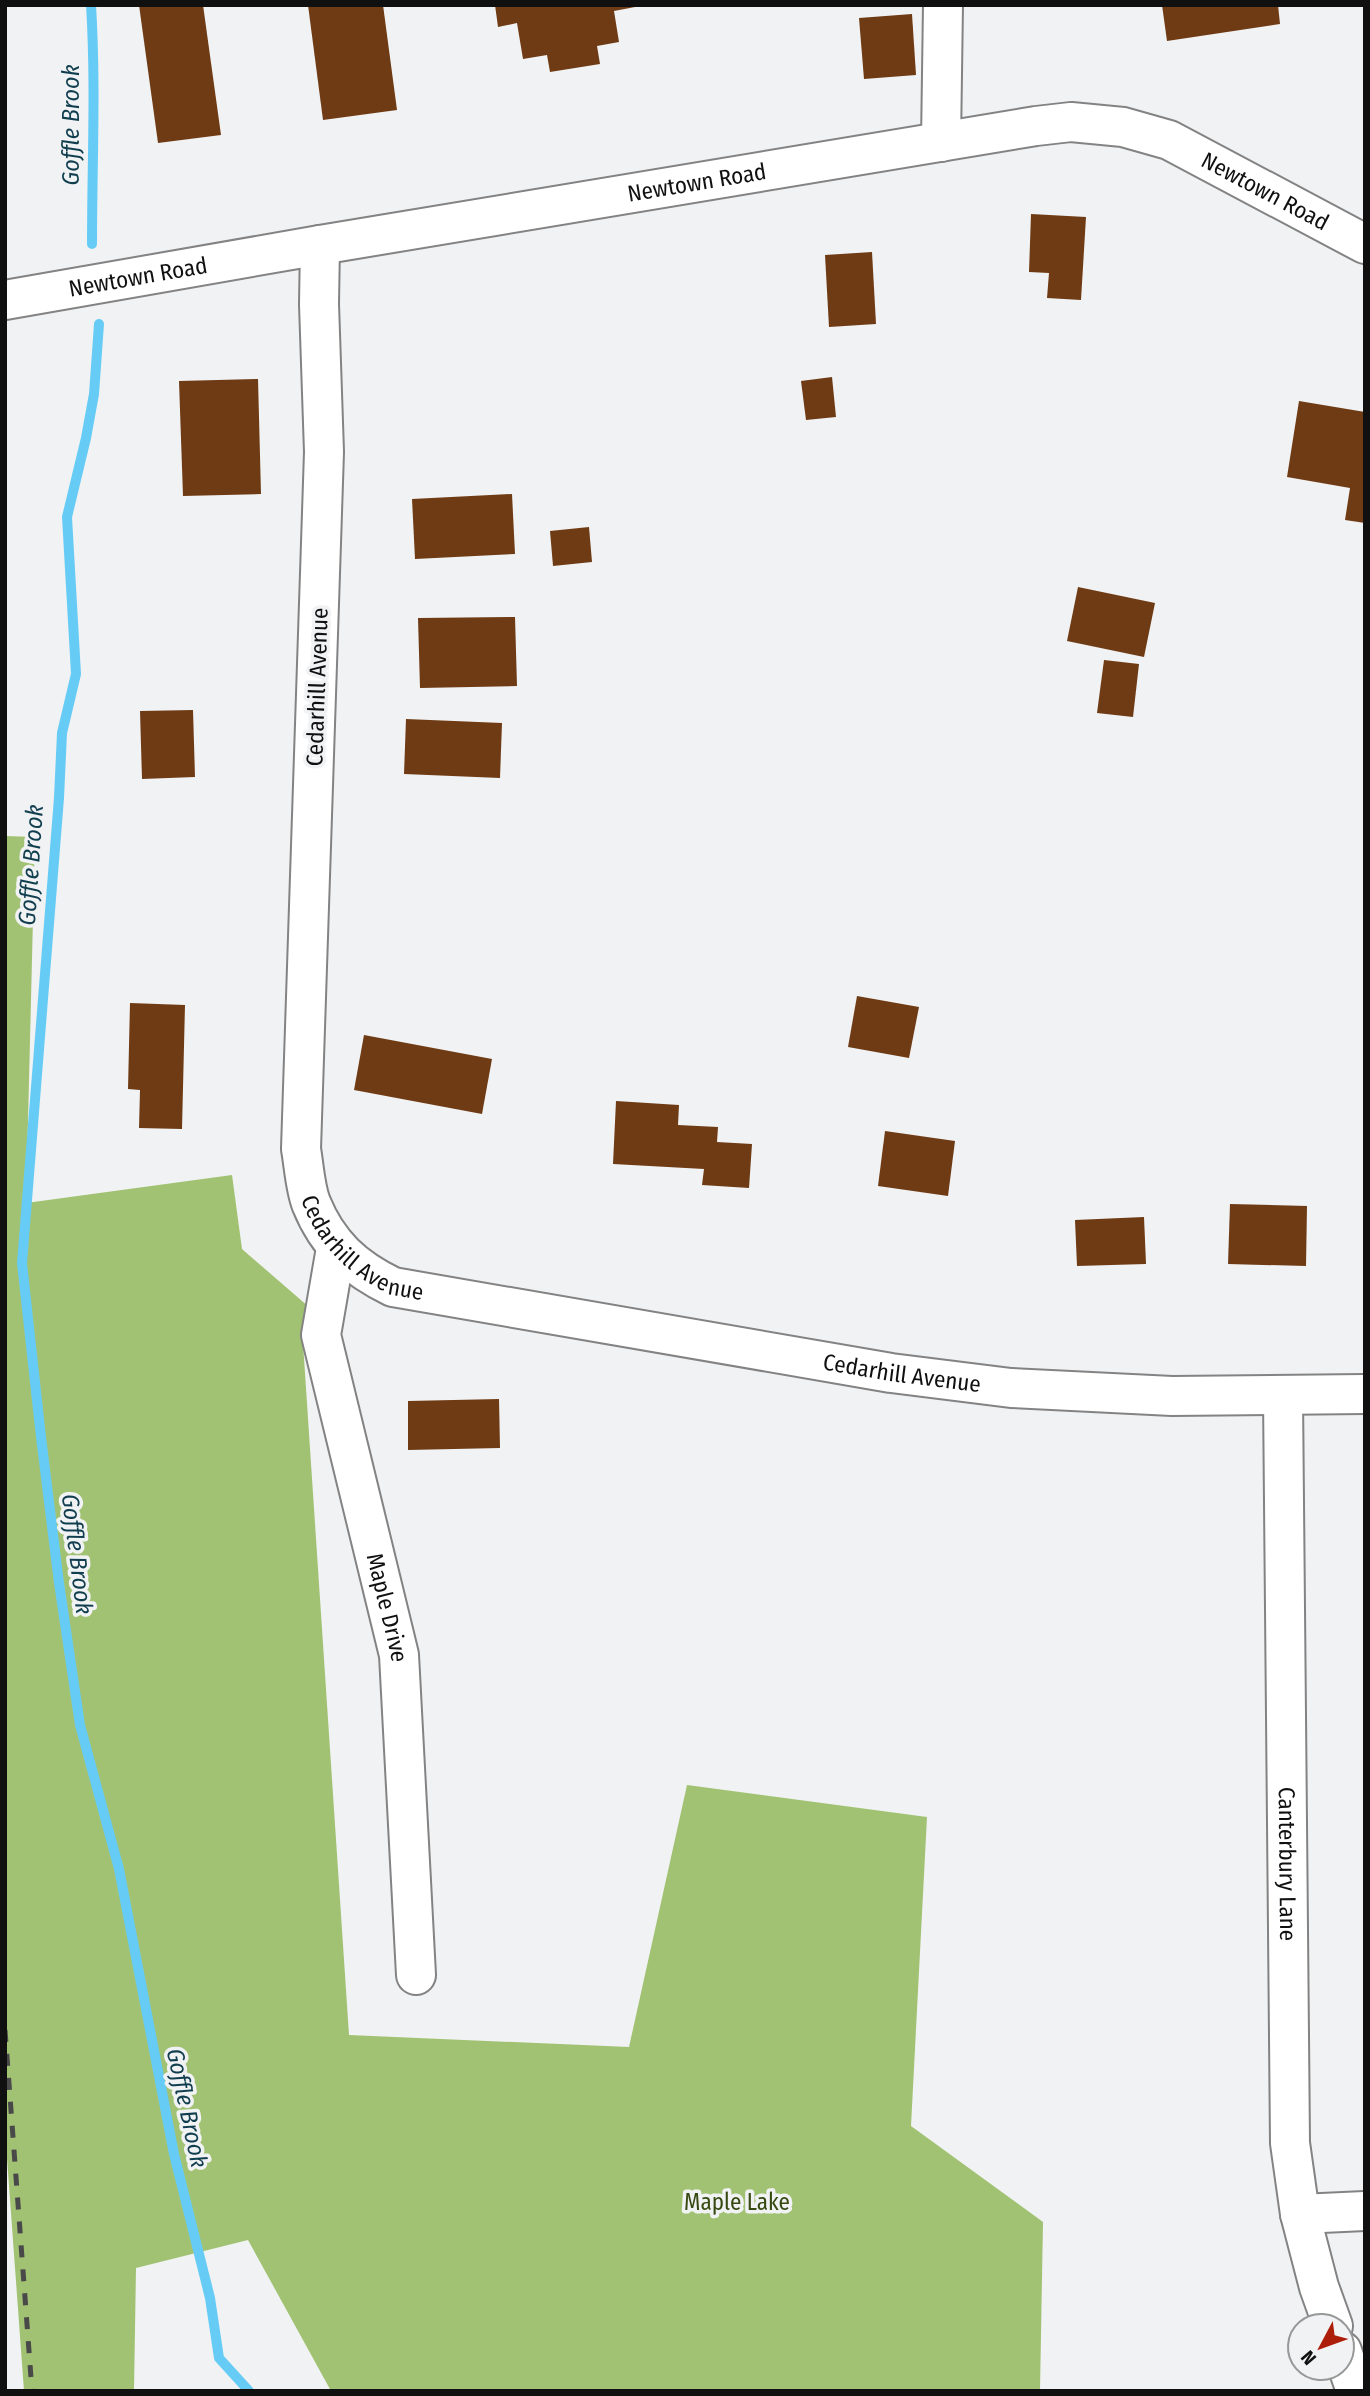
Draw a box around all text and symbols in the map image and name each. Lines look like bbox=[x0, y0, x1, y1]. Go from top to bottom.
water label: Goffle Brook bbox=[57, 64, 85, 186]
street label: Newtown Road bbox=[1197, 146, 1334, 236]
street label: Newtown Road bbox=[625, 157, 768, 208]
street label: Newtown Road bbox=[67, 251, 209, 303]
street label: Cedarhill Avenue bbox=[300, 607, 334, 767]
water label: Goffle Brook bbox=[13, 804, 49, 926]
street label: Cedarhill Avenue bbox=[295, 1191, 426, 1306]
street label: Cedarhill Avenue bbox=[821, 1348, 982, 1398]
water label: Goffle Brook bbox=[56, 1492, 98, 1616]
street label: Maple Drive bbox=[361, 1550, 413, 1663]
street label: Canterbury Lane bbox=[1273, 1787, 1302, 1941]
water label: Goffle Brook bbox=[161, 2046, 213, 2170]
park label: Maple Lake bbox=[684, 2188, 790, 2216]
north arrow bbox=[1286, 2312, 1356, 2382]
text: N bbox=[1296, 2346, 1321, 2370]

